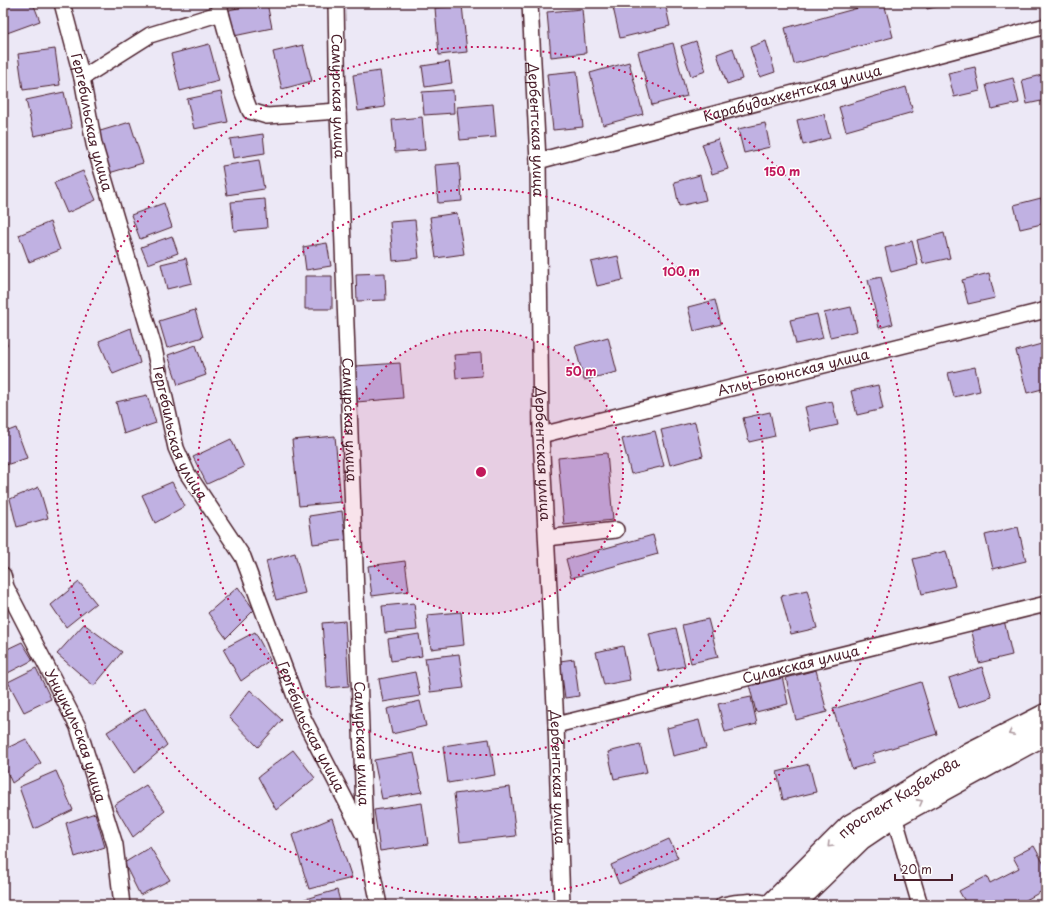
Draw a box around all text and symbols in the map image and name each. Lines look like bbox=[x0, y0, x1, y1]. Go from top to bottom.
street label: Самурская улица bbox=[327, 33, 351, 159]
street label: Гергебильская улица bbox=[66, 51, 118, 194]
street label: Карабудахкентская улица bbox=[701, 59, 884, 127]
street label: Дербентская улица bbox=[523, 61, 549, 197]
text: 150 m bbox=[764, 162, 800, 180]
text: 100 m bbox=[662, 262, 700, 280]
street label: Атлы-Боюнская улица bbox=[715, 343, 872, 401]
street label: Самурская улица bbox=[337, 357, 363, 483]
text: 50 m bbox=[565, 362, 597, 380]
street label: Гергебильская улица bbox=[148, 364, 213, 504]
street label: Дербентская улица bbox=[530, 386, 556, 521]
centre of rings bbox=[474, 465, 488, 479]
street label: Сулакская улица bbox=[740, 639, 861, 689]
street label: Гергебильская улица bbox=[273, 658, 351, 796]
street label: Унцукульская улица bbox=[40, 665, 112, 805]
street label: Самурская улица bbox=[349, 681, 375, 806]
street label: Дербентская улица bbox=[545, 709, 571, 845]
one-way arrow bbox=[1008, 728, 1015, 736]
street label: проспект Казбекова bbox=[833, 751, 964, 843]
one-way arrow bbox=[916, 800, 923, 807]
one-way arrow bbox=[827, 840, 835, 848]
scale bar bbox=[895, 856, 952, 882]
text: 20 m bbox=[901, 860, 932, 878]

